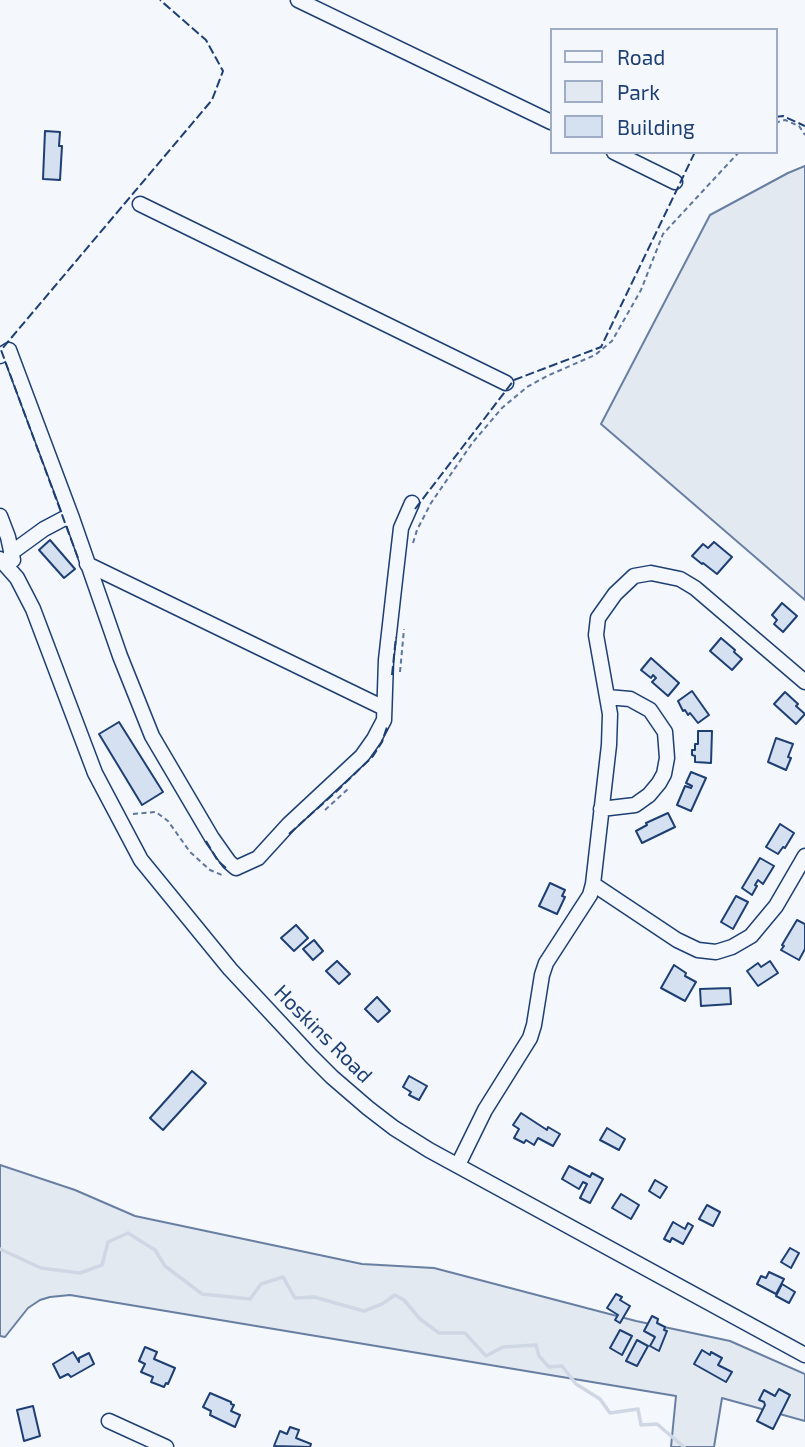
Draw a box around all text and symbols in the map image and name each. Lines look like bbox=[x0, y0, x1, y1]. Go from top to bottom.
legend bbox=[550, 28, 777, 154]
text: Road bbox=[617, 44, 665, 69]
text: Park bbox=[617, 79, 660, 104]
text: Building bbox=[617, 114, 695, 139]
street label: Hoskins Road bbox=[269, 980, 377, 1088]

